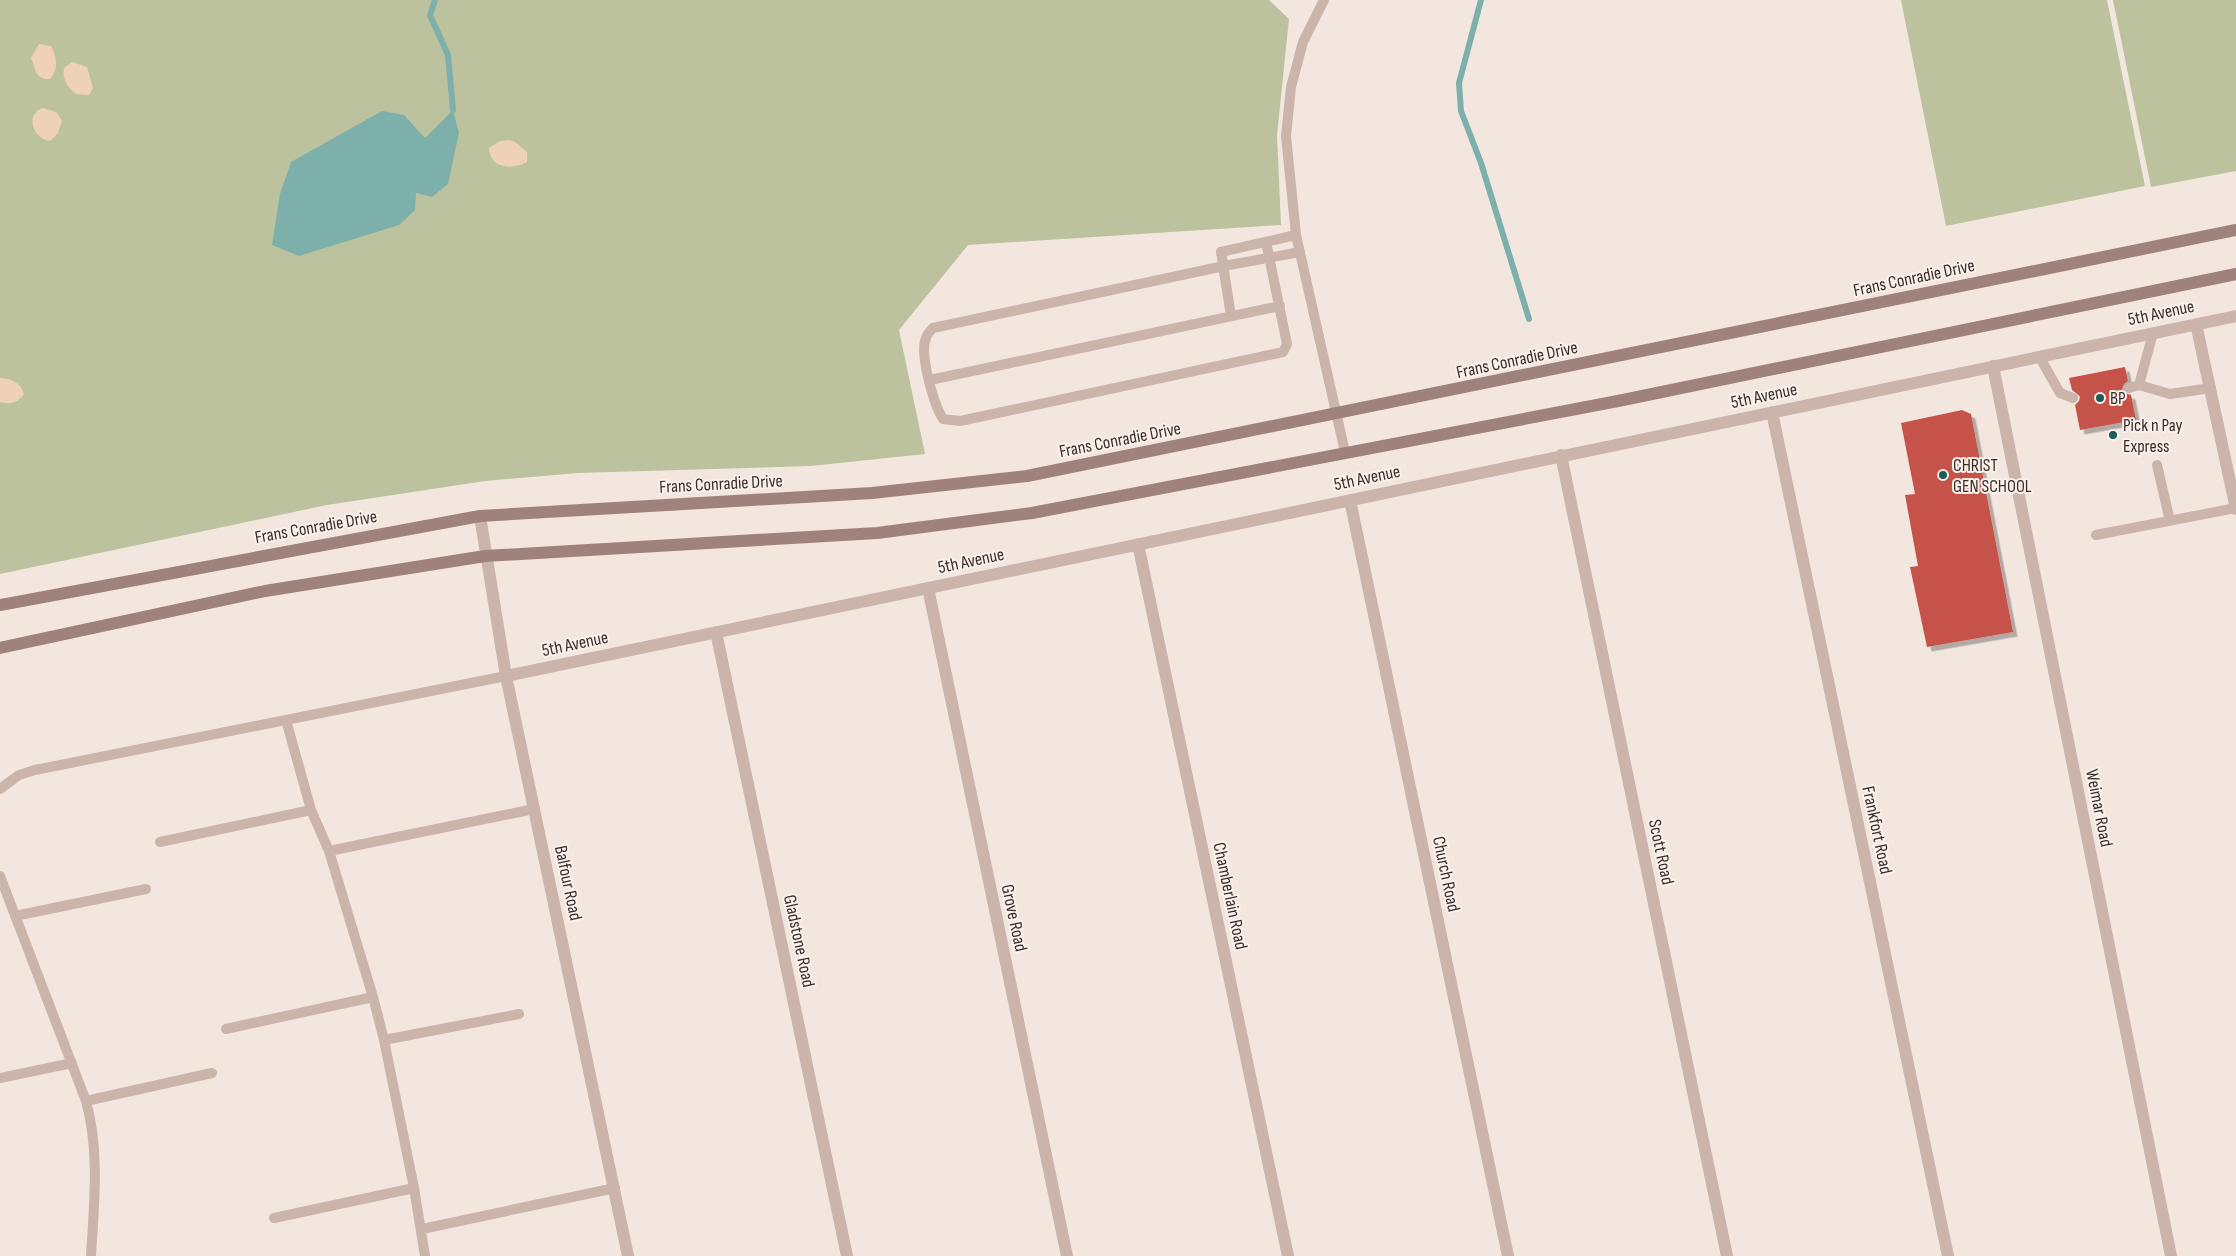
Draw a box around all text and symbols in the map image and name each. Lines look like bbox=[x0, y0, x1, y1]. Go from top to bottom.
street label: Frans Conradie Drive bbox=[1851, 255, 1977, 301]
street label: 5th Avenue bbox=[2126, 296, 2196, 330]
street label: Frans Conradie Drive bbox=[1454, 337, 1580, 383]
street label: 5th Avenue bbox=[1729, 379, 1799, 413]
place label: BP bbox=[2110, 388, 2126, 409]
marker: BP bbox=[2094, 392, 2106, 404]
place label: Pick n Pay Express bbox=[2123, 415, 2183, 457]
street label: Frans Conradie Drive bbox=[1057, 418, 1183, 462]
marker: Pick n Pay Express bbox=[2107, 429, 2119, 441]
place label: CHRIST GEN SCHOOL bbox=[1953, 455, 2032, 497]
street label: 5th Avenue bbox=[1332, 461, 1402, 495]
marker: CHRIST GEN SCHOOL bbox=[1937, 469, 1949, 481]
street label: Frans Conradie Drive bbox=[659, 470, 783, 498]
street label: Frans Conradie Drive bbox=[253, 506, 379, 548]
street label: 5th Avenue bbox=[936, 544, 1006, 578]
street label: 5th Avenue bbox=[540, 627, 610, 661]
street label: Weimar Road bbox=[2081, 767, 2117, 849]
street label: Frankfort Road bbox=[1857, 784, 1897, 876]
street label: Scott Road bbox=[1644, 817, 1678, 887]
street label: Church Road bbox=[1428, 834, 1464, 914]
street label: Chamberlain Road bbox=[1208, 841, 1252, 951]
street label: Balfour Road bbox=[550, 844, 586, 922]
street label: Grove Road bbox=[997, 882, 1031, 954]
street label: Gladstone Road bbox=[779, 893, 819, 989]

